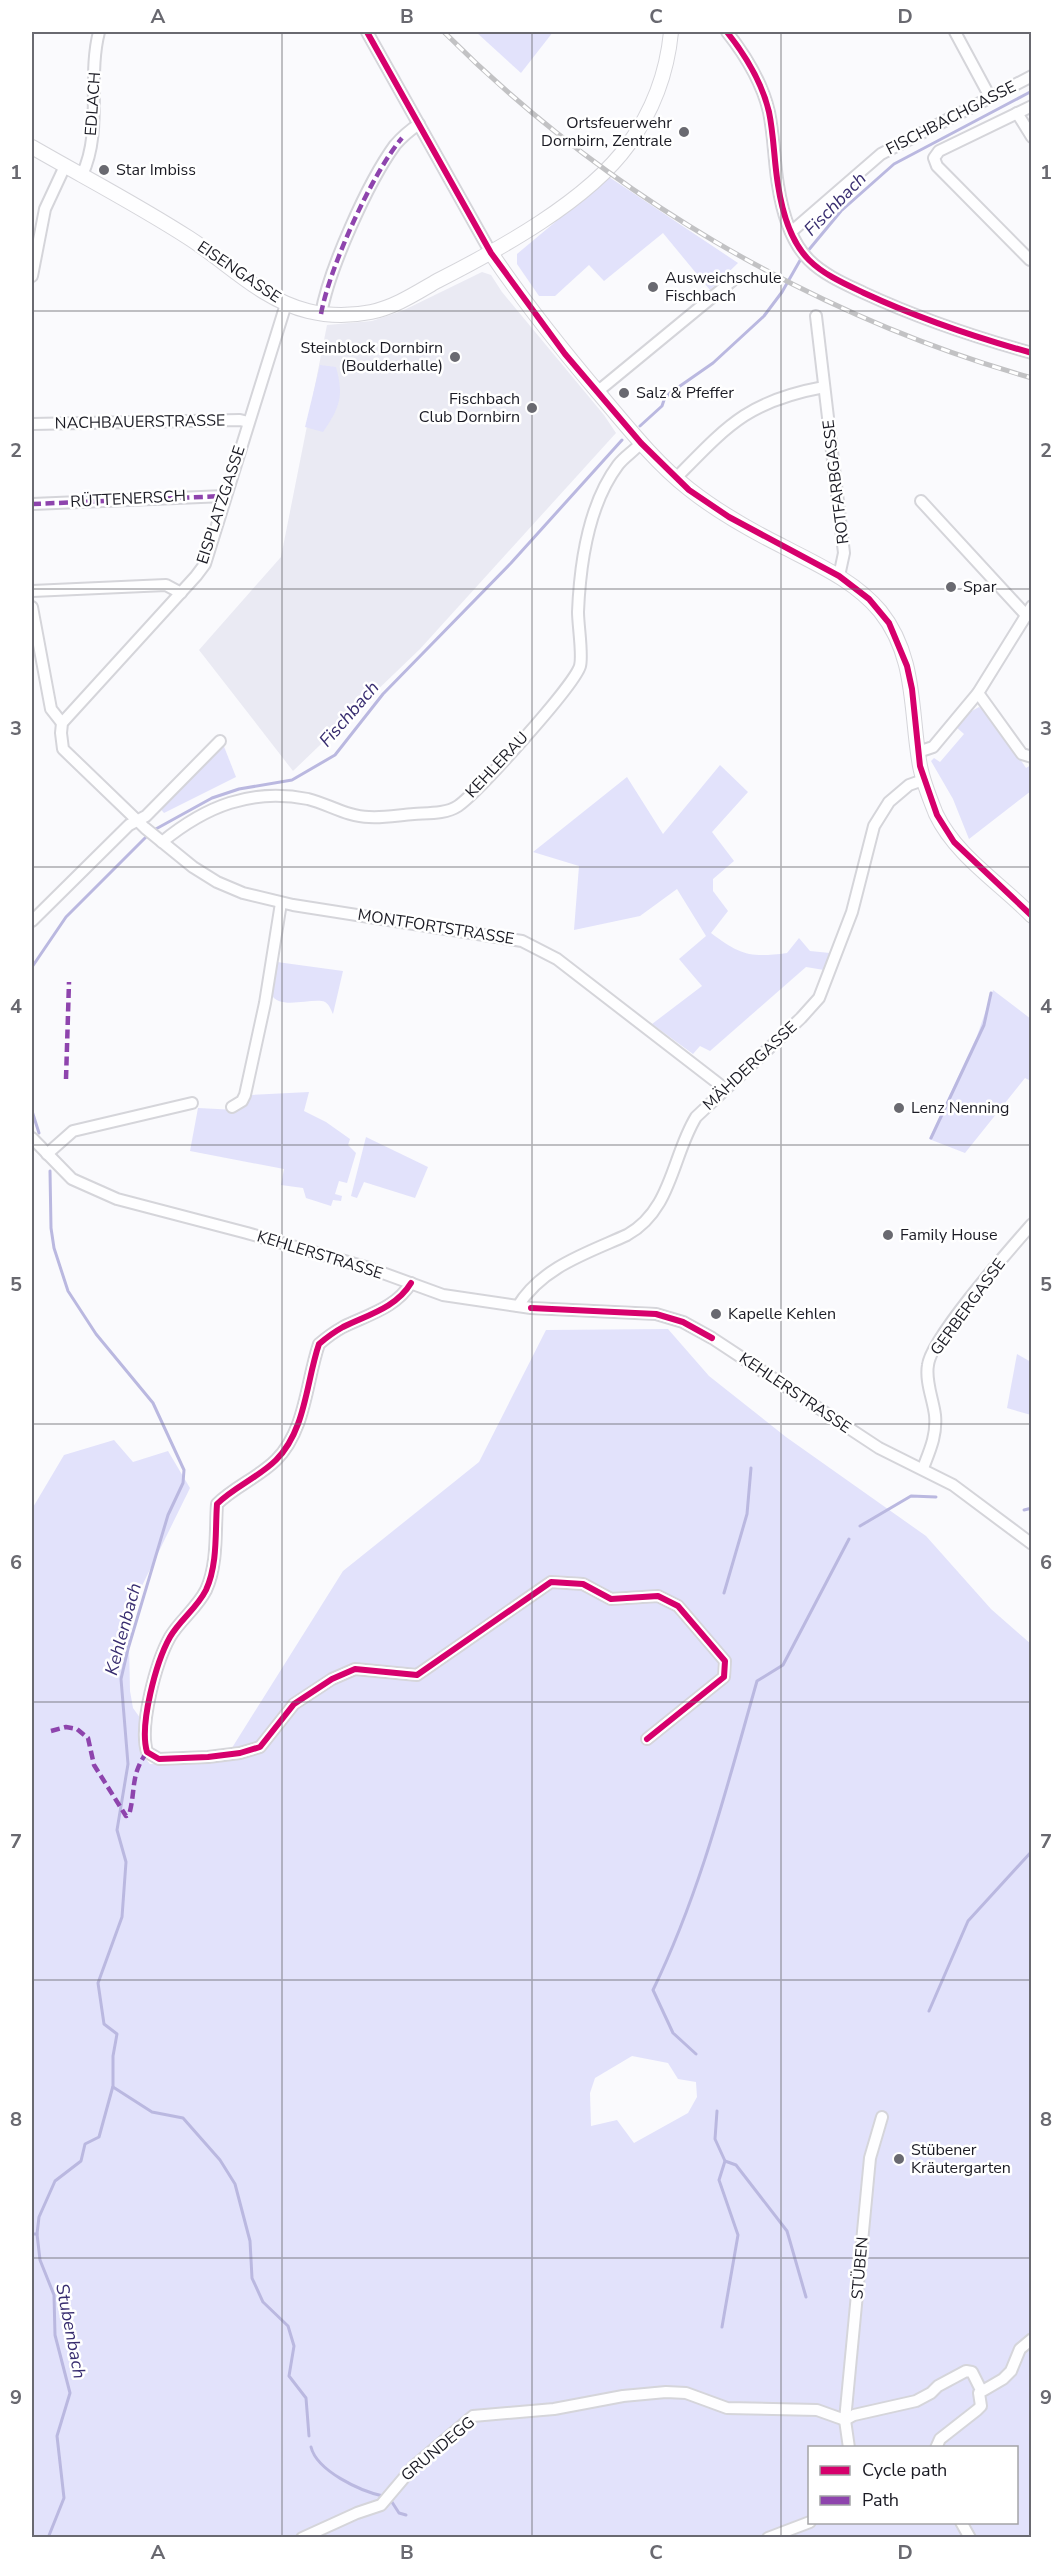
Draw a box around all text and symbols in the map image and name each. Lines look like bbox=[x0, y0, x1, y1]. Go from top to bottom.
text: A bbox=[151, 3, 166, 30]
text: B bbox=[400, 3, 414, 30]
text: C bbox=[649, 3, 663, 30]
text: D bbox=[897, 3, 913, 30]
street label: EDLACH bbox=[80, 71, 106, 137]
street label: FISCHBACHGASSE bbox=[882, 76, 1020, 160]
place label: Ortsfeuerwehr Dornbirn, Zentrale bbox=[541, 112, 672, 152]
marker: Ortsfeuerwehr Dornbirn, Zentrale bbox=[677, 125, 691, 139]
text: 1 bbox=[10, 159, 22, 186]
place label: Star Imbiss bbox=[116, 159, 196, 181]
text: 1 bbox=[1040, 159, 1052, 186]
marker: Star Imbiss bbox=[97, 163, 111, 177]
water label: Fischbach bbox=[799, 167, 871, 241]
street label: EISENGASSE bbox=[193, 236, 285, 308]
place label: Ausweichschule Fischbach bbox=[665, 267, 782, 307]
marker: Ausweichschule Fischbach bbox=[646, 280, 660, 294]
place label: Steinblock Dornbirn (Boulderhalle) bbox=[301, 337, 443, 377]
marker: Steinblock Dornbirn (Boulderhalle) bbox=[448, 350, 462, 364]
place label: Salz & Pfeffer bbox=[636, 382, 734, 404]
marker: Salz & Pfeffer bbox=[617, 386, 631, 400]
place label: Fischbach Club Dornbirn bbox=[419, 388, 520, 428]
marker: Fischbach Club Dornbirn bbox=[525, 401, 539, 415]
street label: NACHBAUERSTRASSE bbox=[55, 410, 225, 434]
street label: ROTFARBGASSE bbox=[817, 419, 855, 545]
text: 2 bbox=[10, 437, 22, 464]
text: 2 bbox=[1040, 437, 1052, 464]
street label: EISPLATZGASSE bbox=[192, 443, 250, 567]
street label: RÜTTENERSCH bbox=[70, 485, 186, 513]
place label: Spar bbox=[963, 576, 997, 598]
marker: Spar bbox=[944, 580, 958, 594]
water label: Fischbach bbox=[314, 676, 384, 752]
text: 3 bbox=[10, 715, 22, 742]
text: 3 bbox=[1040, 715, 1052, 742]
street label: KEHLERAU bbox=[461, 727, 533, 803]
street label: MONTFORTSTRASSE bbox=[356, 904, 516, 950]
text: 4 bbox=[10, 993, 22, 1020]
text: 4 bbox=[1040, 993, 1052, 1020]
street label: MÄHDERGASSE bbox=[698, 1017, 802, 1115]
place label: Lenz Nenning bbox=[911, 1097, 1009, 1119]
marker: Lenz Nenning bbox=[892, 1101, 906, 1115]
place label: Family House bbox=[900, 1224, 997, 1246]
street label: KEHLERSTRASSE bbox=[254, 1225, 386, 1285]
marker: Family House bbox=[881, 1228, 895, 1242]
street label: GERBERGASSE bbox=[925, 1254, 1011, 1360]
text: 5 bbox=[10, 1271, 22, 1298]
text: 5 bbox=[1040, 1271, 1052, 1298]
place label: Kapelle Kehlen bbox=[728, 1303, 836, 1325]
marker: Kapelle Kehlen bbox=[709, 1307, 723, 1321]
street label: KEHLERSTRASSE bbox=[735, 1347, 855, 1439]
text: 6 bbox=[10, 1549, 22, 1576]
text: 6 bbox=[1040, 1549, 1052, 1576]
water label: Kehlenbach bbox=[99, 1580, 147, 1678]
text: 7 bbox=[10, 1828, 22, 1855]
text: 7 bbox=[1040, 1828, 1052, 1855]
text: 8 bbox=[10, 2106, 22, 2133]
text: 8 bbox=[1040, 2106, 1052, 2133]
place label: Stübener Kräutergarten bbox=[911, 2139, 1011, 2179]
marker: Stübener Kräutergarten bbox=[892, 2152, 906, 2166]
street label: STÜBEN bbox=[846, 2236, 874, 2300]
water label: Stubenbach bbox=[50, 2281, 92, 2381]
text: 9 bbox=[10, 2384, 22, 2411]
text: 9 bbox=[1040, 2384, 1052, 2411]
street label: GRUNDEGG bbox=[396, 2412, 480, 2486]
legend bbox=[808, 2446, 1018, 2524]
text: Cycle path bbox=[862, 2458, 947, 2482]
text: Path bbox=[862, 2488, 899, 2512]
text: A bbox=[151, 2539, 166, 2566]
text: B bbox=[400, 2539, 414, 2566]
text: C bbox=[649, 2539, 663, 2566]
text: D bbox=[897, 2539, 913, 2566]

